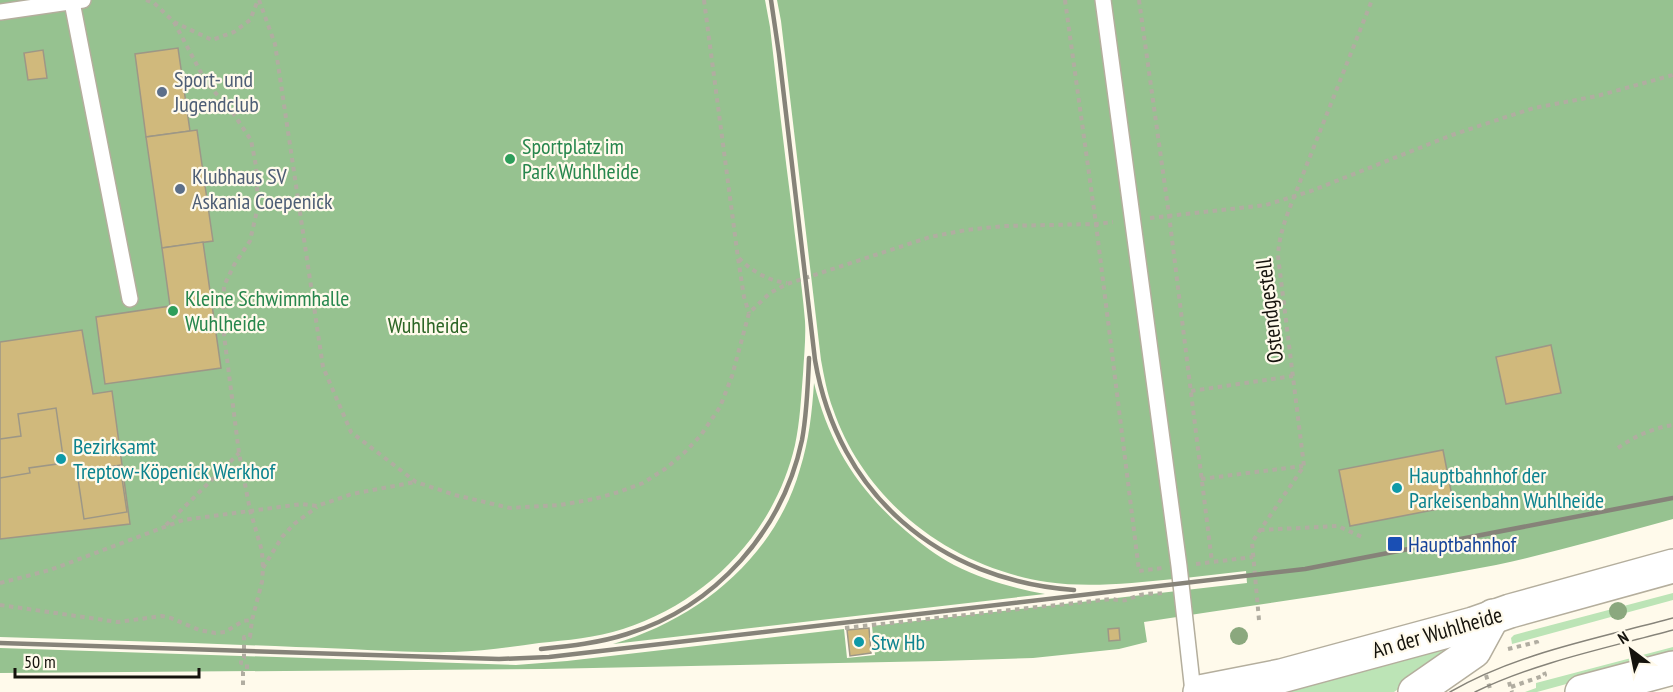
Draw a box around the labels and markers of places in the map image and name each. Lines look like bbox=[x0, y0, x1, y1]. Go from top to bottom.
place label: Sport- und Jugendclub bbox=[173, 65, 259, 118]
marker: Sport- und Jugendclub bbox=[155, 85, 169, 99]
place label: Sportplatz im Park Wuhlheide bbox=[522, 132, 639, 185]
marker: Sportplatz im Park Wuhlheide bbox=[503, 152, 517, 166]
place label: Klubhaus SV Askania Coepenick bbox=[192, 162, 333, 215]
marker: Klubhaus SV Askania Coepenick bbox=[173, 182, 187, 196]
place label: Kleine Schwimmhalle Wuhlheide bbox=[185, 284, 349, 337]
marker: Kleine Schwimmhalle Wuhlheide bbox=[166, 304, 180, 318]
place label: Bezirksamt Treptow-Köpenick Werkhof bbox=[73, 432, 277, 485]
marker: Bezirksamt Treptow-Köpenick Werkhof bbox=[54, 452, 68, 466]
place label: Hauptbahnhof der Parkeisenbahn Wuhlheide bbox=[1409, 461, 1604, 514]
marker: Hauptbahnhof der Parkeisenbahn Wuhlheide bbox=[1390, 481, 1404, 495]
place label: Hauptbahnhof bbox=[1408, 530, 1517, 558]
marker: Hauptbahnhof bbox=[1386, 535, 1404, 553]
place label: Stw Hb bbox=[871, 628, 925, 656]
marker: Stw Hb bbox=[852, 635, 866, 649]

